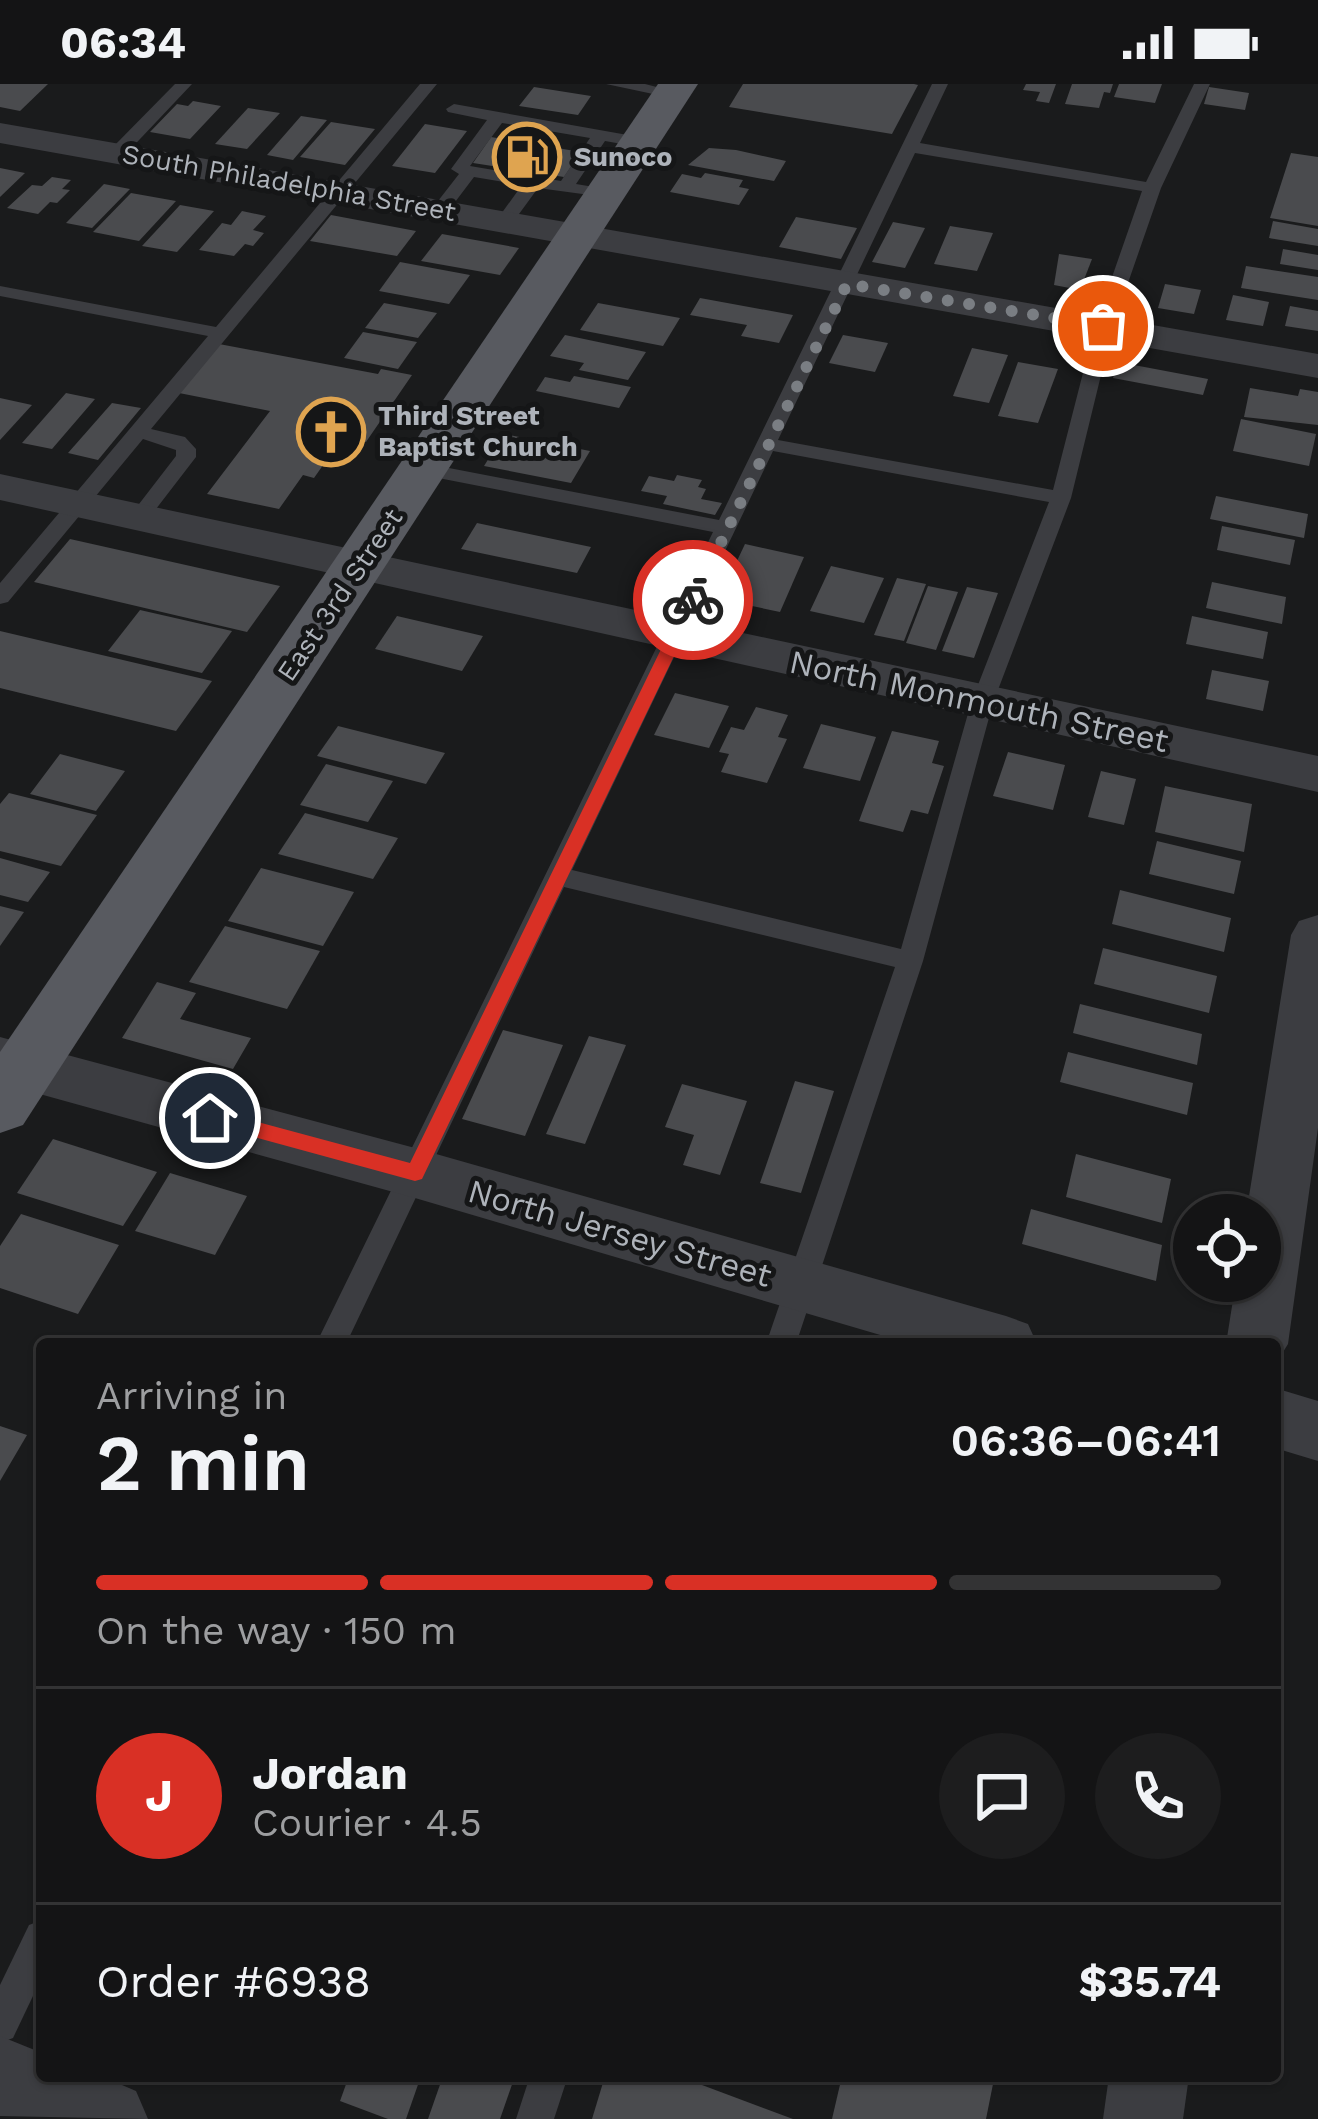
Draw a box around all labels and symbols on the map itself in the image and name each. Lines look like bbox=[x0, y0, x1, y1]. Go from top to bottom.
fuel station icon: Sunoco bbox=[492, 122, 562, 192]
street label: South Philadelphia Street bbox=[120, 138, 458, 228]
place label: Sunoco bbox=[574, 141, 672, 173]
pin bbox=[1052, 275, 1154, 377]
church icon: Third Street Baptist Church bbox=[296, 397, 366, 467]
place label: Third Street Baptist Church bbox=[378, 400, 578, 463]
street label: East 3rd Street bbox=[271, 503, 409, 687]
courier bbox=[633, 540, 753, 660]
street label: North Monmouth Street bbox=[786, 642, 1172, 760]
pin bbox=[159, 1067, 261, 1169]
street label: North Jersey Street bbox=[464, 1171, 776, 1295]

